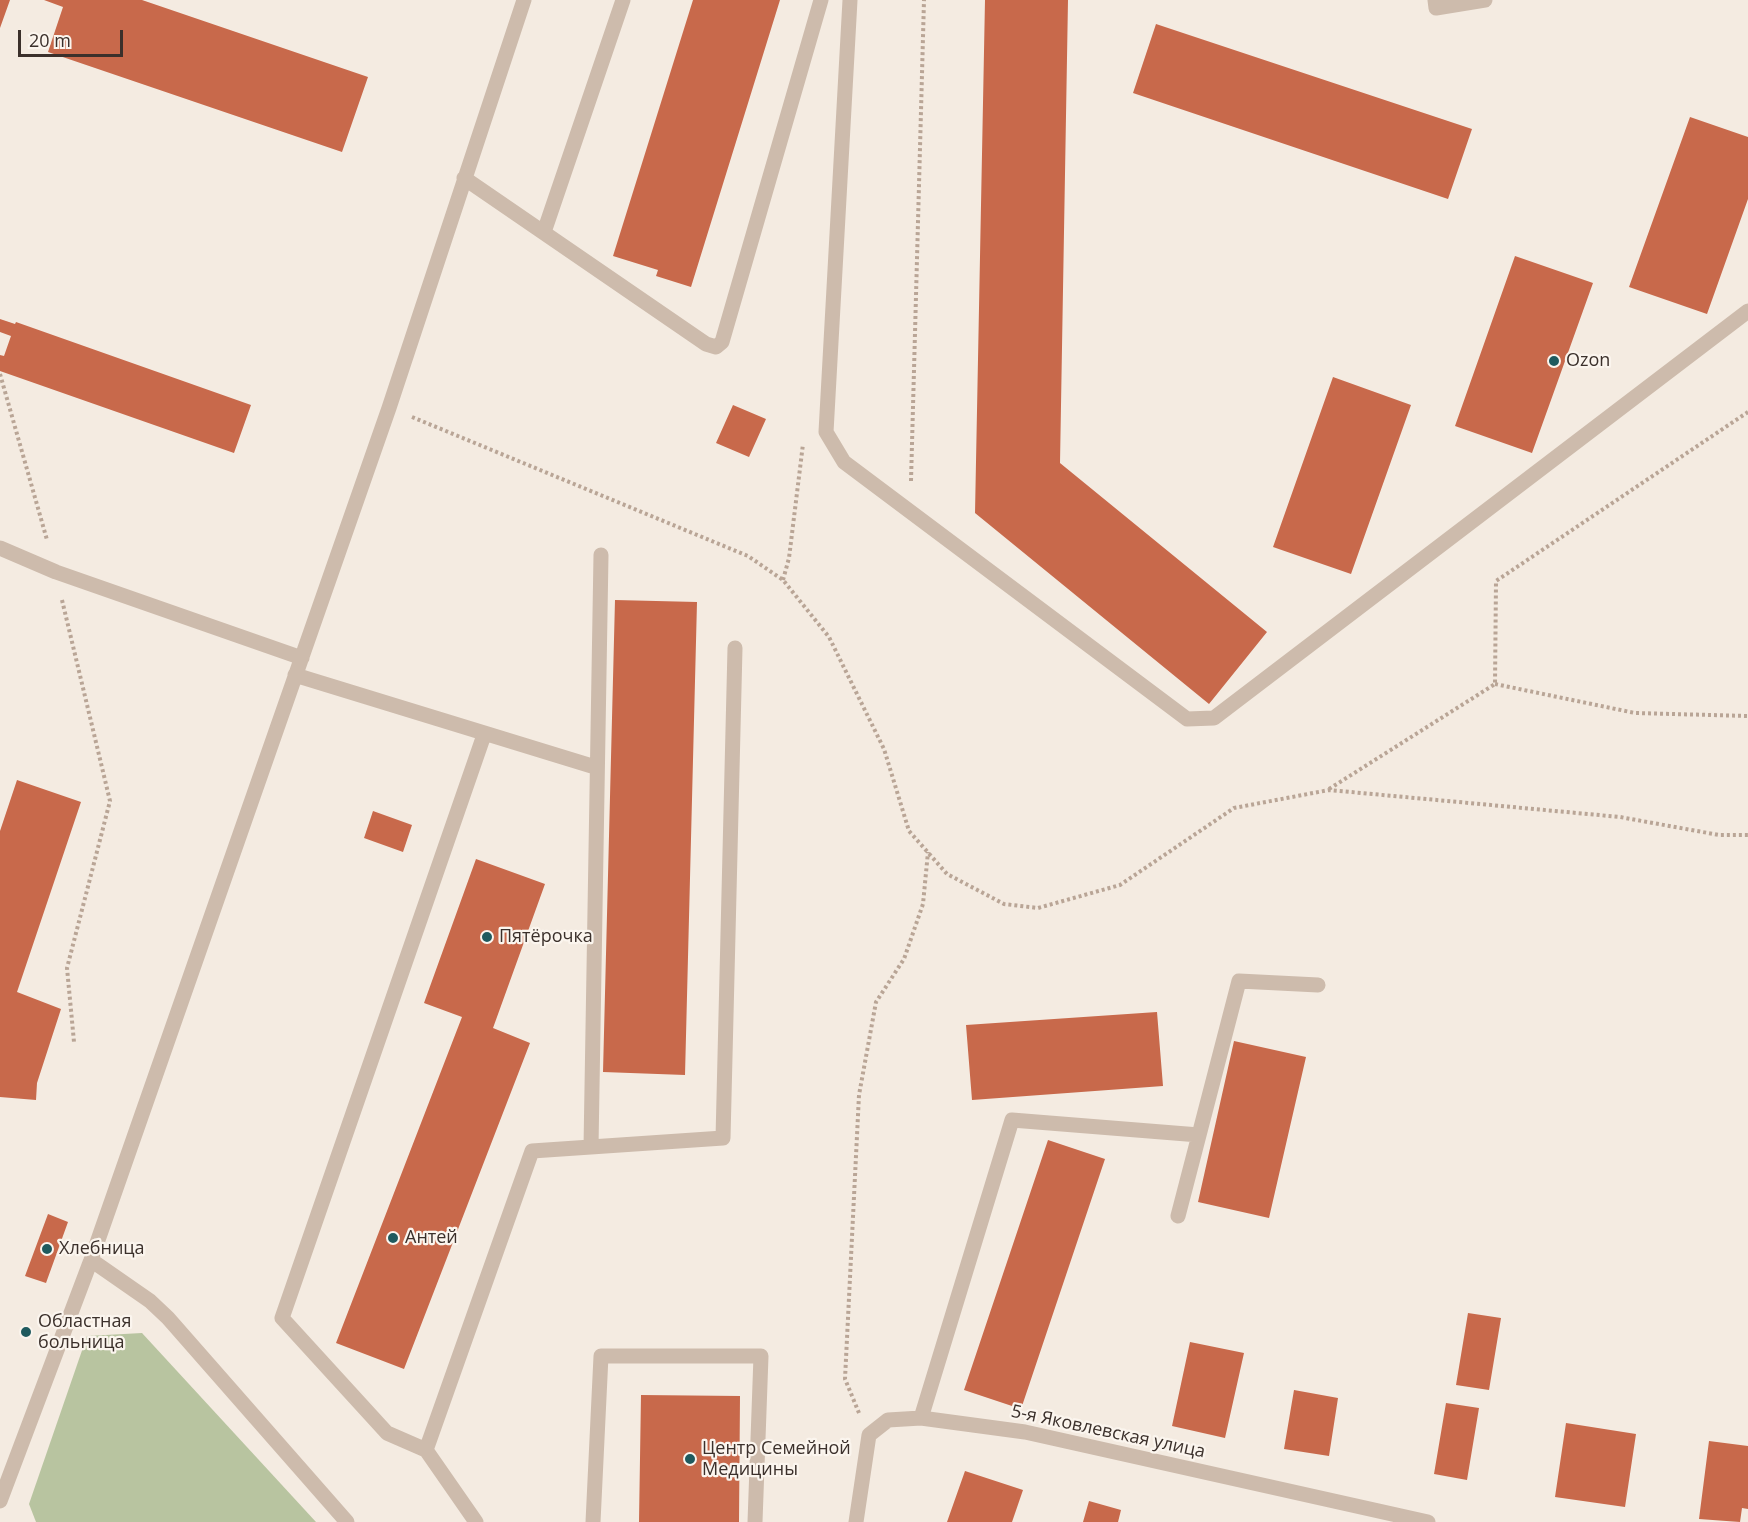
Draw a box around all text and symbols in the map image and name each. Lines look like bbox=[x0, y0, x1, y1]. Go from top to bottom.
scale bar bbox=[21, 18, 126, 56]
text: 20 m bbox=[29, 28, 71, 52]
place label: Ozon bbox=[1566, 350, 1610, 372]
marker: Ozon bbox=[1547, 354, 1561, 368]
place label: Пятёрочка bbox=[499, 926, 593, 948]
marker: Пятёрочка bbox=[480, 930, 494, 944]
place label: Антей bbox=[405, 1227, 458, 1249]
marker: Антей bbox=[386, 1231, 400, 1245]
place label: Хлебница bbox=[59, 1238, 145, 1260]
marker: Хлебница bbox=[40, 1242, 54, 1256]
place label: Областная больница bbox=[38, 1311, 131, 1354]
marker: Областная больница bbox=[19, 1325, 33, 1339]
street label: 5-я Яковлевская улица bbox=[1009, 1401, 1207, 1463]
place label: Центр Семейной Медицины bbox=[702, 1438, 851, 1480]
marker: Центр Семейной Медицины bbox=[683, 1452, 697, 1466]

